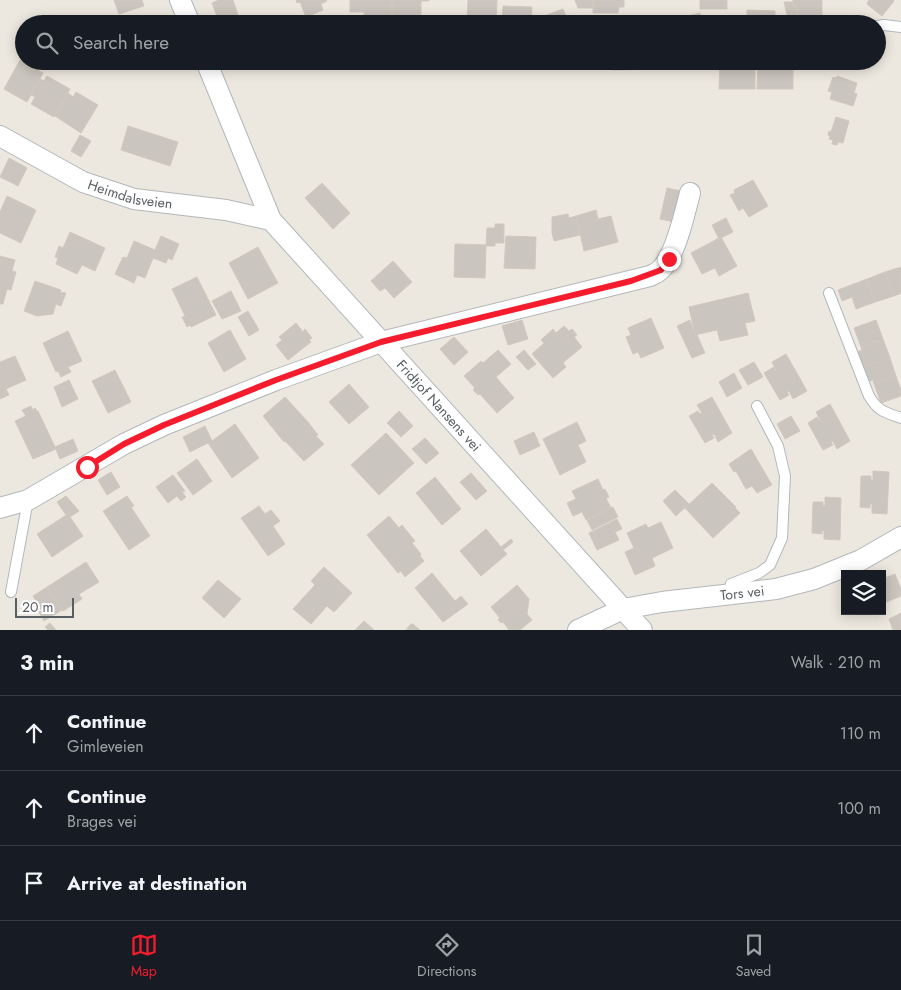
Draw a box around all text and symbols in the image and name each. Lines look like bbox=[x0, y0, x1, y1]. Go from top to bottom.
search box bbox=[15, 15, 886, 70]
icon: search bbox=[33, 29, 61, 57]
text: Search here bbox=[73, 29, 169, 56]
street label: Heimdalsveien bbox=[85, 174, 174, 214]
route end bbox=[658, 248, 681, 271]
street label: Fridtjof Nansens vei bbox=[392, 355, 486, 456]
route start bbox=[76, 456, 99, 479]
map controls bbox=[841, 570, 886, 615]
button: layers bbox=[841, 570, 886, 615]
street label: Tors vei bbox=[719, 580, 765, 605]
scale bar bbox=[15, 595, 74, 618]
text: 20 m bbox=[22, 597, 54, 617]
text: 3 min bbox=[20, 648, 74, 678]
text: Walk · 210 m bbox=[791, 651, 881, 674]
text: Continue bbox=[67, 708, 146, 735]
icon: ahead bbox=[20, 719, 48, 747]
text: 110 m bbox=[840, 722, 881, 745]
text: Gimleveien bbox=[67, 735, 144, 758]
text: Continue bbox=[67, 783, 146, 810]
icon: ahead bbox=[20, 794, 48, 822]
text: 100 m bbox=[837, 797, 881, 820]
text: Brages vei bbox=[67, 810, 137, 833]
icon: arrive bbox=[20, 869, 48, 897]
text: Arrive at destination bbox=[67, 870, 247, 897]
tab: Map bbox=[130, 931, 158, 981]
tab: Directions bbox=[417, 931, 476, 981]
tab: Saved bbox=[736, 931, 771, 981]

